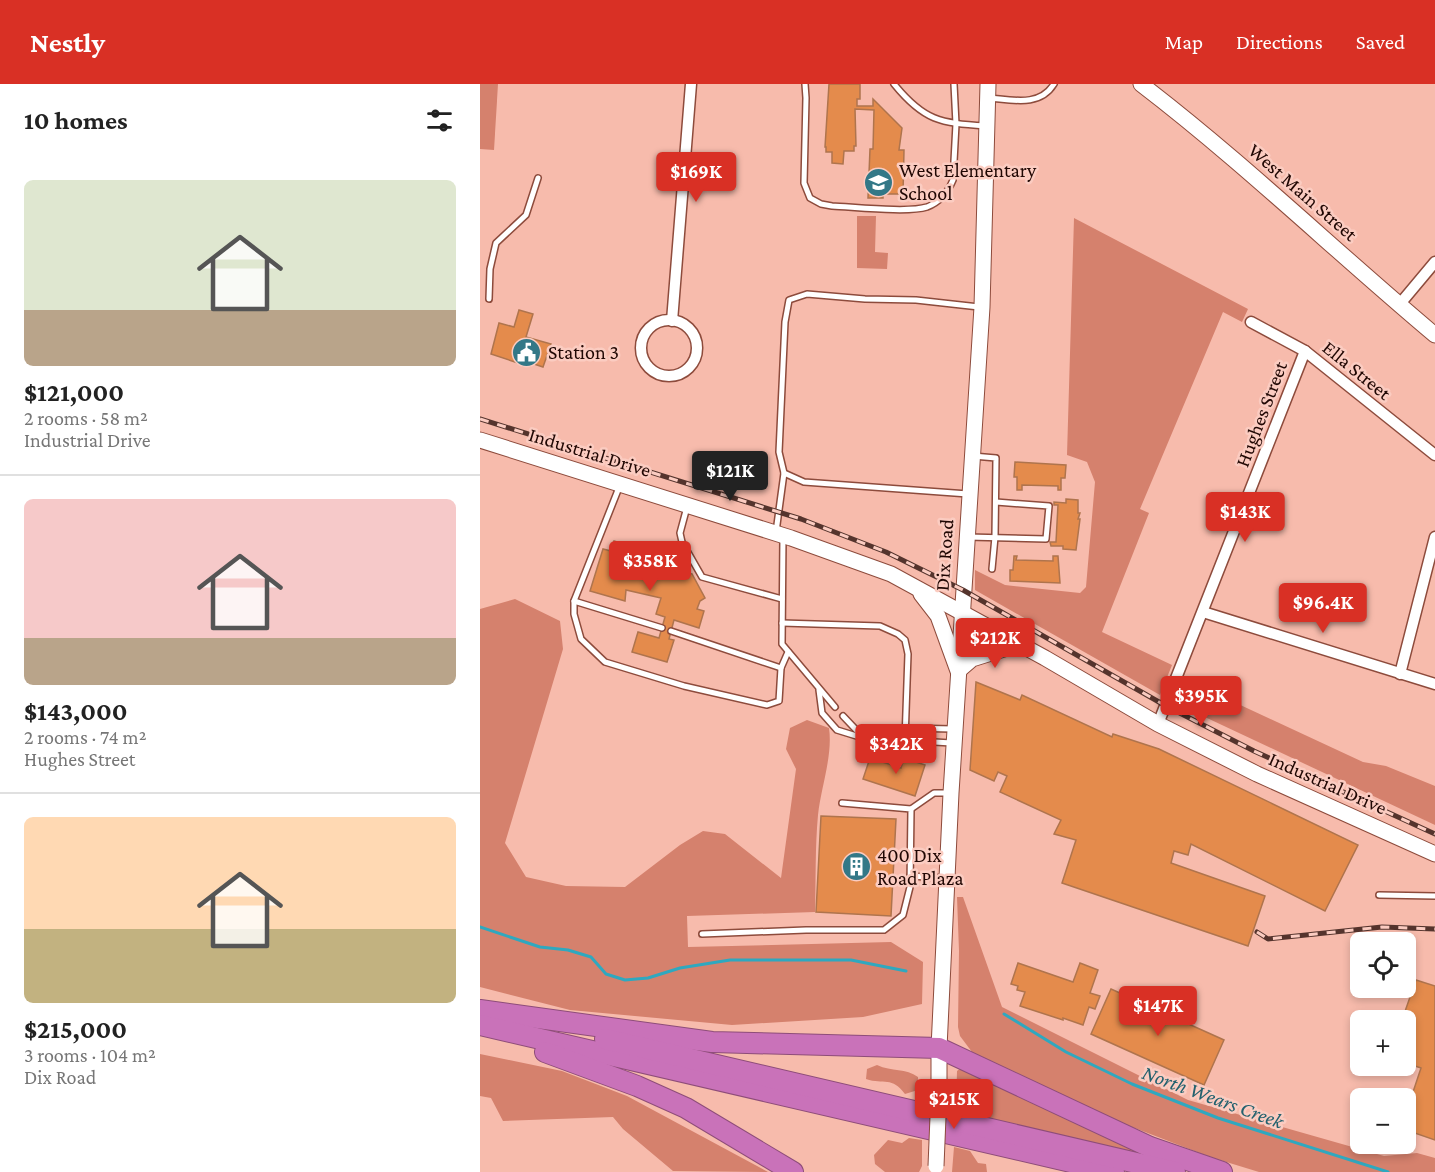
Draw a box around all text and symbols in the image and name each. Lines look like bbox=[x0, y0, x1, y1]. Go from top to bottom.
text: Nestly bbox=[30, 27, 105, 58]
text: Map bbox=[1165, 30, 1203, 54]
text: Directions bbox=[1236, 30, 1323, 54]
text: Saved bbox=[1356, 30, 1405, 54]
icon: filters bbox=[423, 104, 456, 137]
text: 10 homes bbox=[24, 106, 128, 135]
street label: West Main Street bbox=[1244, 139, 1362, 245]
pin: $169K bbox=[654, 152, 738, 203]
place label: West Elementary School bbox=[899, 159, 1037, 204]
text: $169K bbox=[670, 160, 722, 182]
school or university icon: West Elementary School bbox=[862, 166, 894, 198]
icon: home bbox=[186, 219, 294, 327]
public building icon: Station 3 bbox=[511, 336, 543, 368]
street label: Ella Street bbox=[1319, 336, 1396, 404]
place label: Station 3 bbox=[548, 341, 619, 363]
street label: Hughes Street bbox=[1231, 358, 1292, 470]
text: $121,000 bbox=[24, 378, 124, 407]
text: 2 rooms · 58 m² bbox=[24, 407, 148, 429]
street label: Industrial Drive bbox=[526, 423, 654, 481]
text: Industrial Drive bbox=[24, 429, 151, 451]
pin: $121K bbox=[688, 451, 772, 502]
text: $121K bbox=[706, 459, 754, 481]
pin: $143K bbox=[1203, 492, 1287, 543]
text: $143K bbox=[1220, 500, 1270, 522]
street label: Dix Road bbox=[931, 518, 958, 592]
icon: home bbox=[186, 538, 294, 646]
pin: $358K bbox=[608, 541, 692, 592]
text: $358K bbox=[623, 549, 677, 571]
pin: $96.4K bbox=[1274, 583, 1372, 634]
text: $96.4K bbox=[1293, 591, 1353, 613]
pin: $212K bbox=[953, 618, 1037, 669]
text: $212K bbox=[970, 626, 1020, 648]
pin: $395K bbox=[1159, 676, 1243, 727]
text: $395K bbox=[1175, 684, 1227, 706]
text: $143,000 bbox=[24, 697, 128, 726]
pin: $342K bbox=[854, 724, 938, 775]
text: 2 rooms · 74 m² bbox=[24, 726, 146, 748]
text: $342K bbox=[869, 732, 923, 754]
street label: Industrial Drive bbox=[1266, 747, 1390, 819]
text: Hughes Street bbox=[24, 748, 135, 770]
place label: 400 Dix Road Plaza bbox=[877, 844, 964, 889]
building icon: 400 Dix Road Plaza bbox=[840, 850, 872, 882]
icon: home bbox=[186, 856, 294, 964]
map controls bbox=[1350, 932, 1416, 1154]
button: locate bbox=[1350, 932, 1416, 998]
pin: $147K bbox=[1116, 986, 1200, 1037]
text: $147K bbox=[1133, 994, 1183, 1016]
button: + bbox=[1350, 1010, 1416, 1076]
text: $215,000 bbox=[24, 1015, 127, 1044]
text: 3 rooms · 104 m² bbox=[24, 1044, 156, 1066]
water label: North Wears Creek bbox=[1139, 1060, 1288, 1134]
text: Dix Road bbox=[24, 1066, 96, 1088]
pin: $215K bbox=[912, 1079, 996, 1130]
text: $215K bbox=[929, 1087, 979, 1109]
button: − bbox=[1350, 1088, 1416, 1154]

